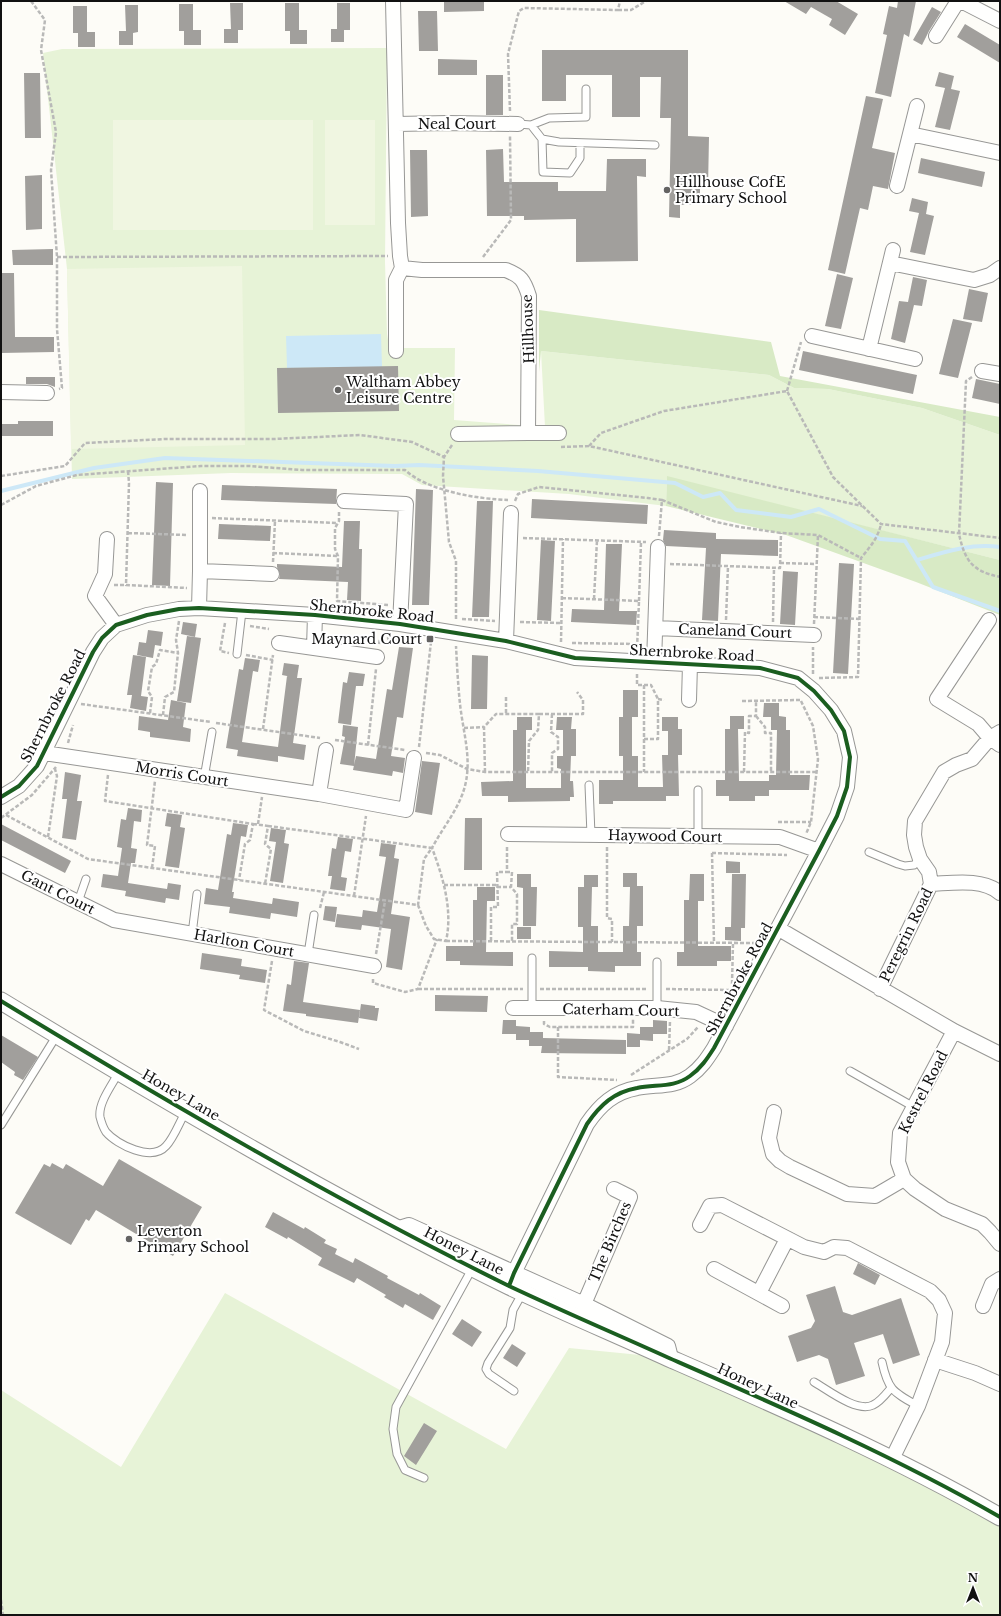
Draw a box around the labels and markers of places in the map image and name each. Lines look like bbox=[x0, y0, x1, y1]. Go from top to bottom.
place label: Hillhouse CofE Primary School bbox=[675, 173, 788, 207]
marker: Hillhouse CofE Primary School bbox=[662, 185, 672, 195]
place label: Waltham Abbey Leisure Centre bbox=[345, 373, 461, 407]
marker: Waltham Abbey Leisure Centre bbox=[333, 385, 343, 395]
place label: Maynard Court bbox=[311, 630, 423, 648]
marker: Maynard Court bbox=[425, 634, 435, 644]
place label: Leverton Primary School bbox=[137, 1222, 250, 1256]
marker: Leverton Primary School bbox=[124, 1234, 134, 1244]

